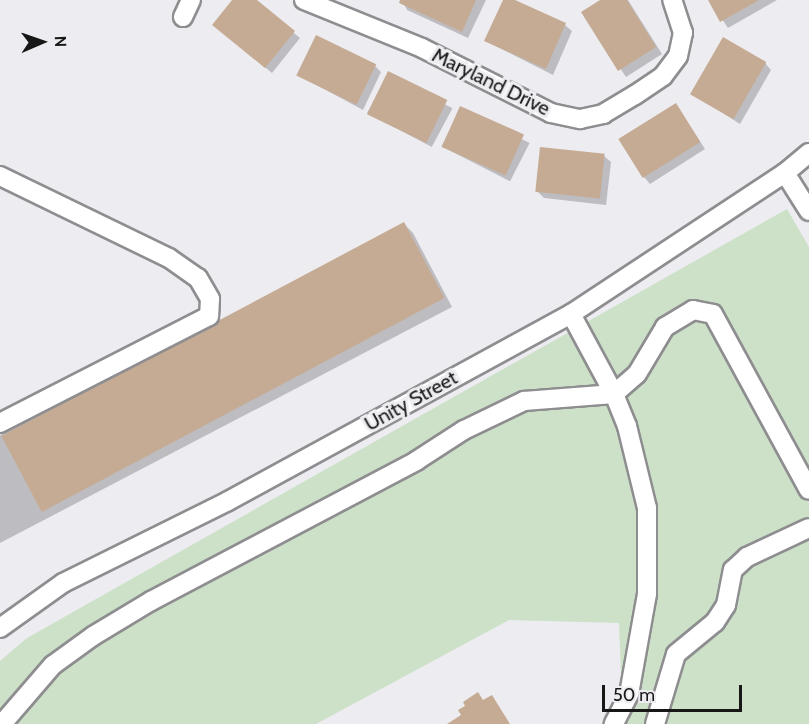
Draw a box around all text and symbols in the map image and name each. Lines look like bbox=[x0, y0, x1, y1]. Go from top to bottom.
north arrow bbox=[12, 12, 72, 72]
text: N bbox=[51, 35, 70, 47]
street label: Maryland Drive bbox=[428, 43, 554, 121]
street label: Unity Street bbox=[360, 366, 462, 436]
scale bar bbox=[605, 673, 744, 711]
text: 50 m bbox=[613, 684, 655, 706]

